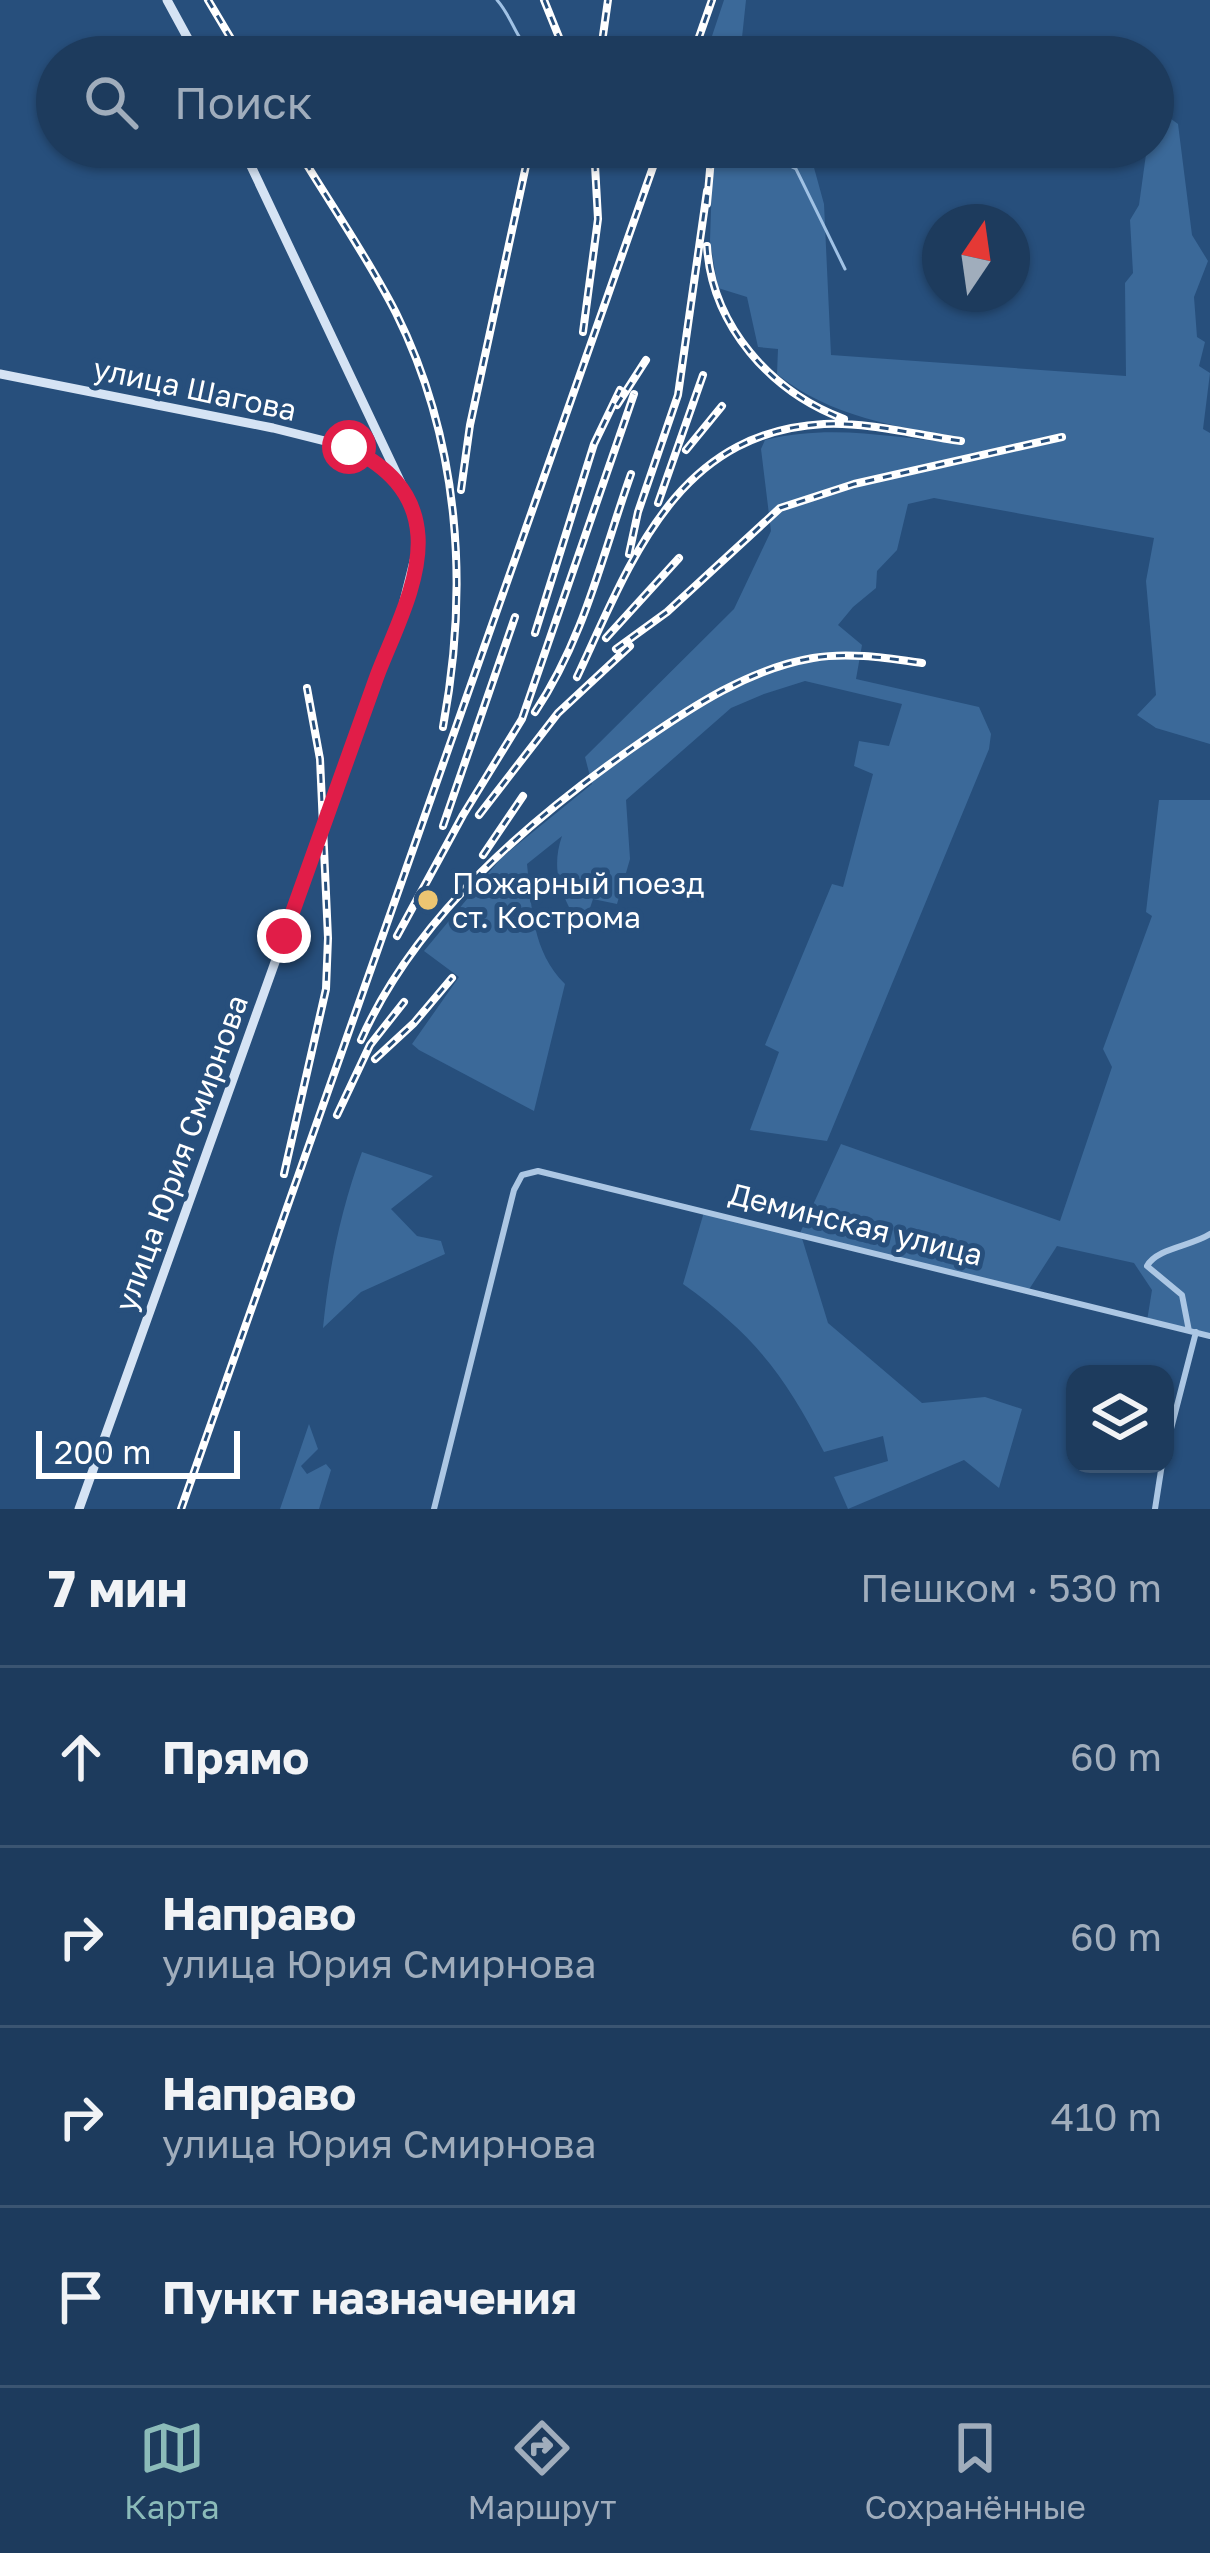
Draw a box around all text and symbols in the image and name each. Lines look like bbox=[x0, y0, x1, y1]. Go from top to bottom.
search box bbox=[36, 36, 1174, 168]
icon: search bbox=[78, 69, 144, 135]
text: Поиск bbox=[174, 75, 313, 129]
north arrow bbox=[922, 204, 1030, 312]
street label: улица Шагова bbox=[90, 350, 300, 428]
route start bbox=[322, 420, 376, 474]
place label: Пожарный поезд ст. Кострома bbox=[452, 865, 704, 935]
marker: Пожарный поезд ст. Кострома bbox=[415, 887, 441, 913]
route end bbox=[257, 909, 311, 963]
street label: улица Юрия Смирнова bbox=[107, 990, 255, 1316]
street label: Деминская улица bbox=[726, 1175, 986, 1273]
map controls bbox=[1066, 1365, 1174, 1473]
button: layers bbox=[1066, 1365, 1174, 1473]
scale bar bbox=[36, 1425, 240, 1478]
text: 200 m bbox=[54, 1432, 152, 1471]
text: 7 мин bbox=[48, 1557, 188, 1618]
text: Пешком · 530 m bbox=[860, 1564, 1162, 1611]
icon: ahead bbox=[48, 1724, 114, 1790]
text: Прямо bbox=[162, 1730, 309, 1784]
text: 60 m bbox=[1070, 1733, 1162, 1780]
text: Направо bbox=[162, 1886, 356, 1940]
icon: right bbox=[48, 1904, 114, 1970]
text: 60 m bbox=[1070, 1913, 1162, 1960]
text: улица Юрия Смирнова bbox=[162, 1940, 596, 1987]
text: Направо bbox=[162, 2066, 356, 2120]
icon: right bbox=[48, 2084, 114, 2150]
text: 410 m bbox=[1051, 2093, 1162, 2140]
text: улица Юрия Смирнова bbox=[162, 2120, 596, 2167]
icon: arrive bbox=[48, 2264, 114, 2330]
text: Пункт назначения bbox=[162, 2270, 577, 2324]
tab: Карта bbox=[124, 2415, 220, 2526]
tab: Маршрут bbox=[468, 2415, 617, 2526]
tab: Сохранённые bbox=[865, 2415, 1086, 2526]

